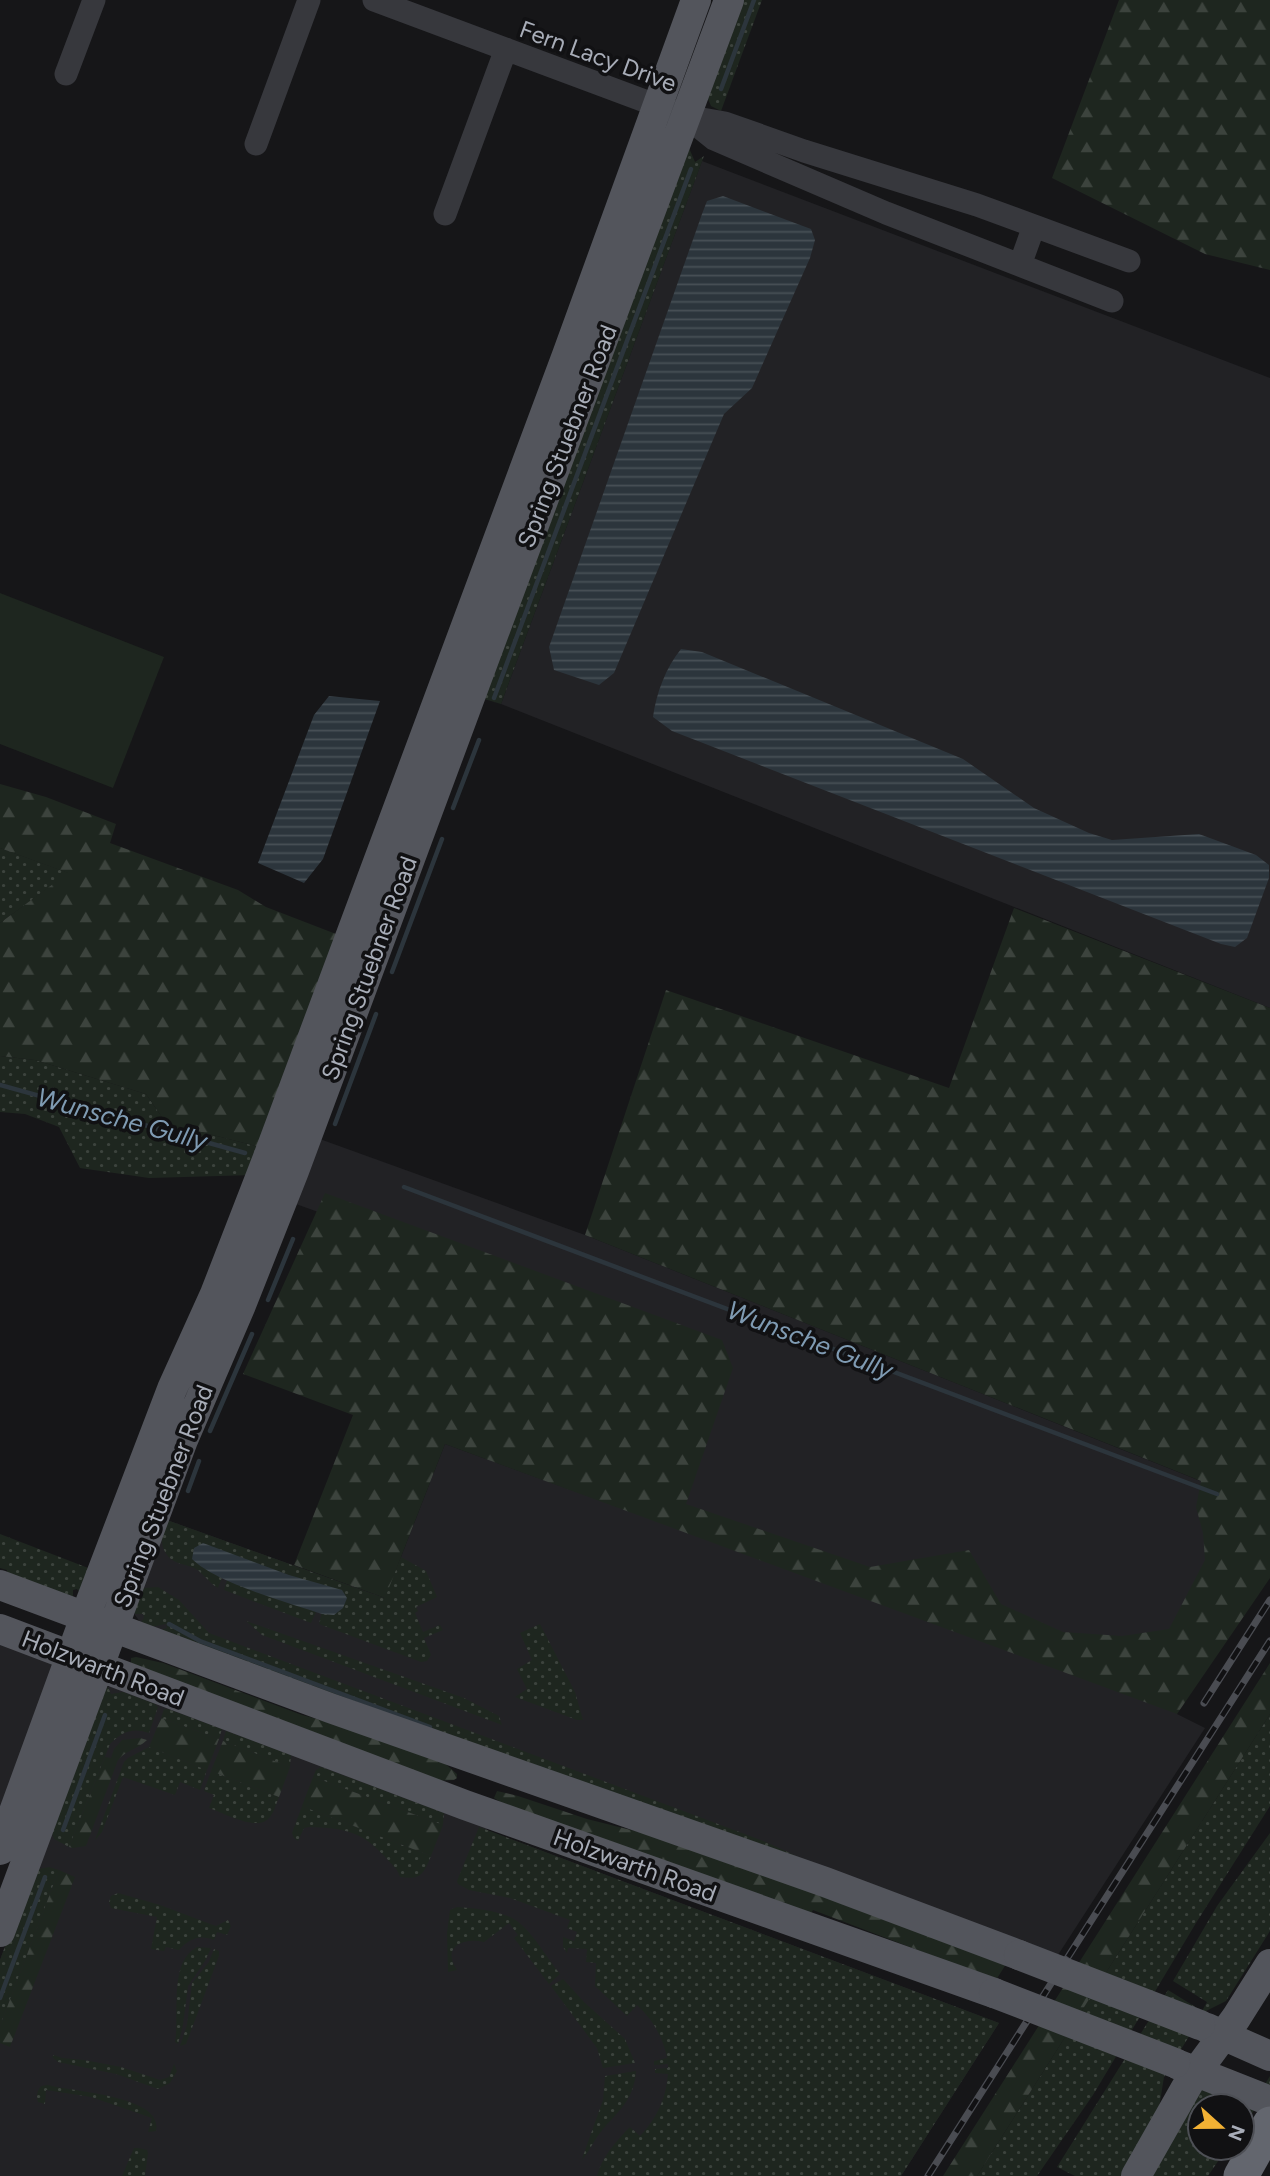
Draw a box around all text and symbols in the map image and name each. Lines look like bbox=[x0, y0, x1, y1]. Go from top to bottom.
street label: Fern Lacy Drive bbox=[516, 14, 680, 98]
street label: Spring Stuebner Road bbox=[511, 321, 623, 551]
street label: Spring Stuebner Road bbox=[315, 852, 423, 1084]
water label: Wunsche Gully bbox=[33, 1081, 212, 1157]
water label: Wunsche Gully bbox=[723, 1294, 899, 1387]
street label: Spring Stuebner Road bbox=[107, 1381, 219, 1611]
street label: Holzwarth Road bbox=[18, 1624, 188, 1712]
street label: Holzwarth Road bbox=[549, 1822, 721, 1908]
north arrow bbox=[1186, 2092, 1256, 2162]
text: N bbox=[1223, 2122, 1250, 2144]

